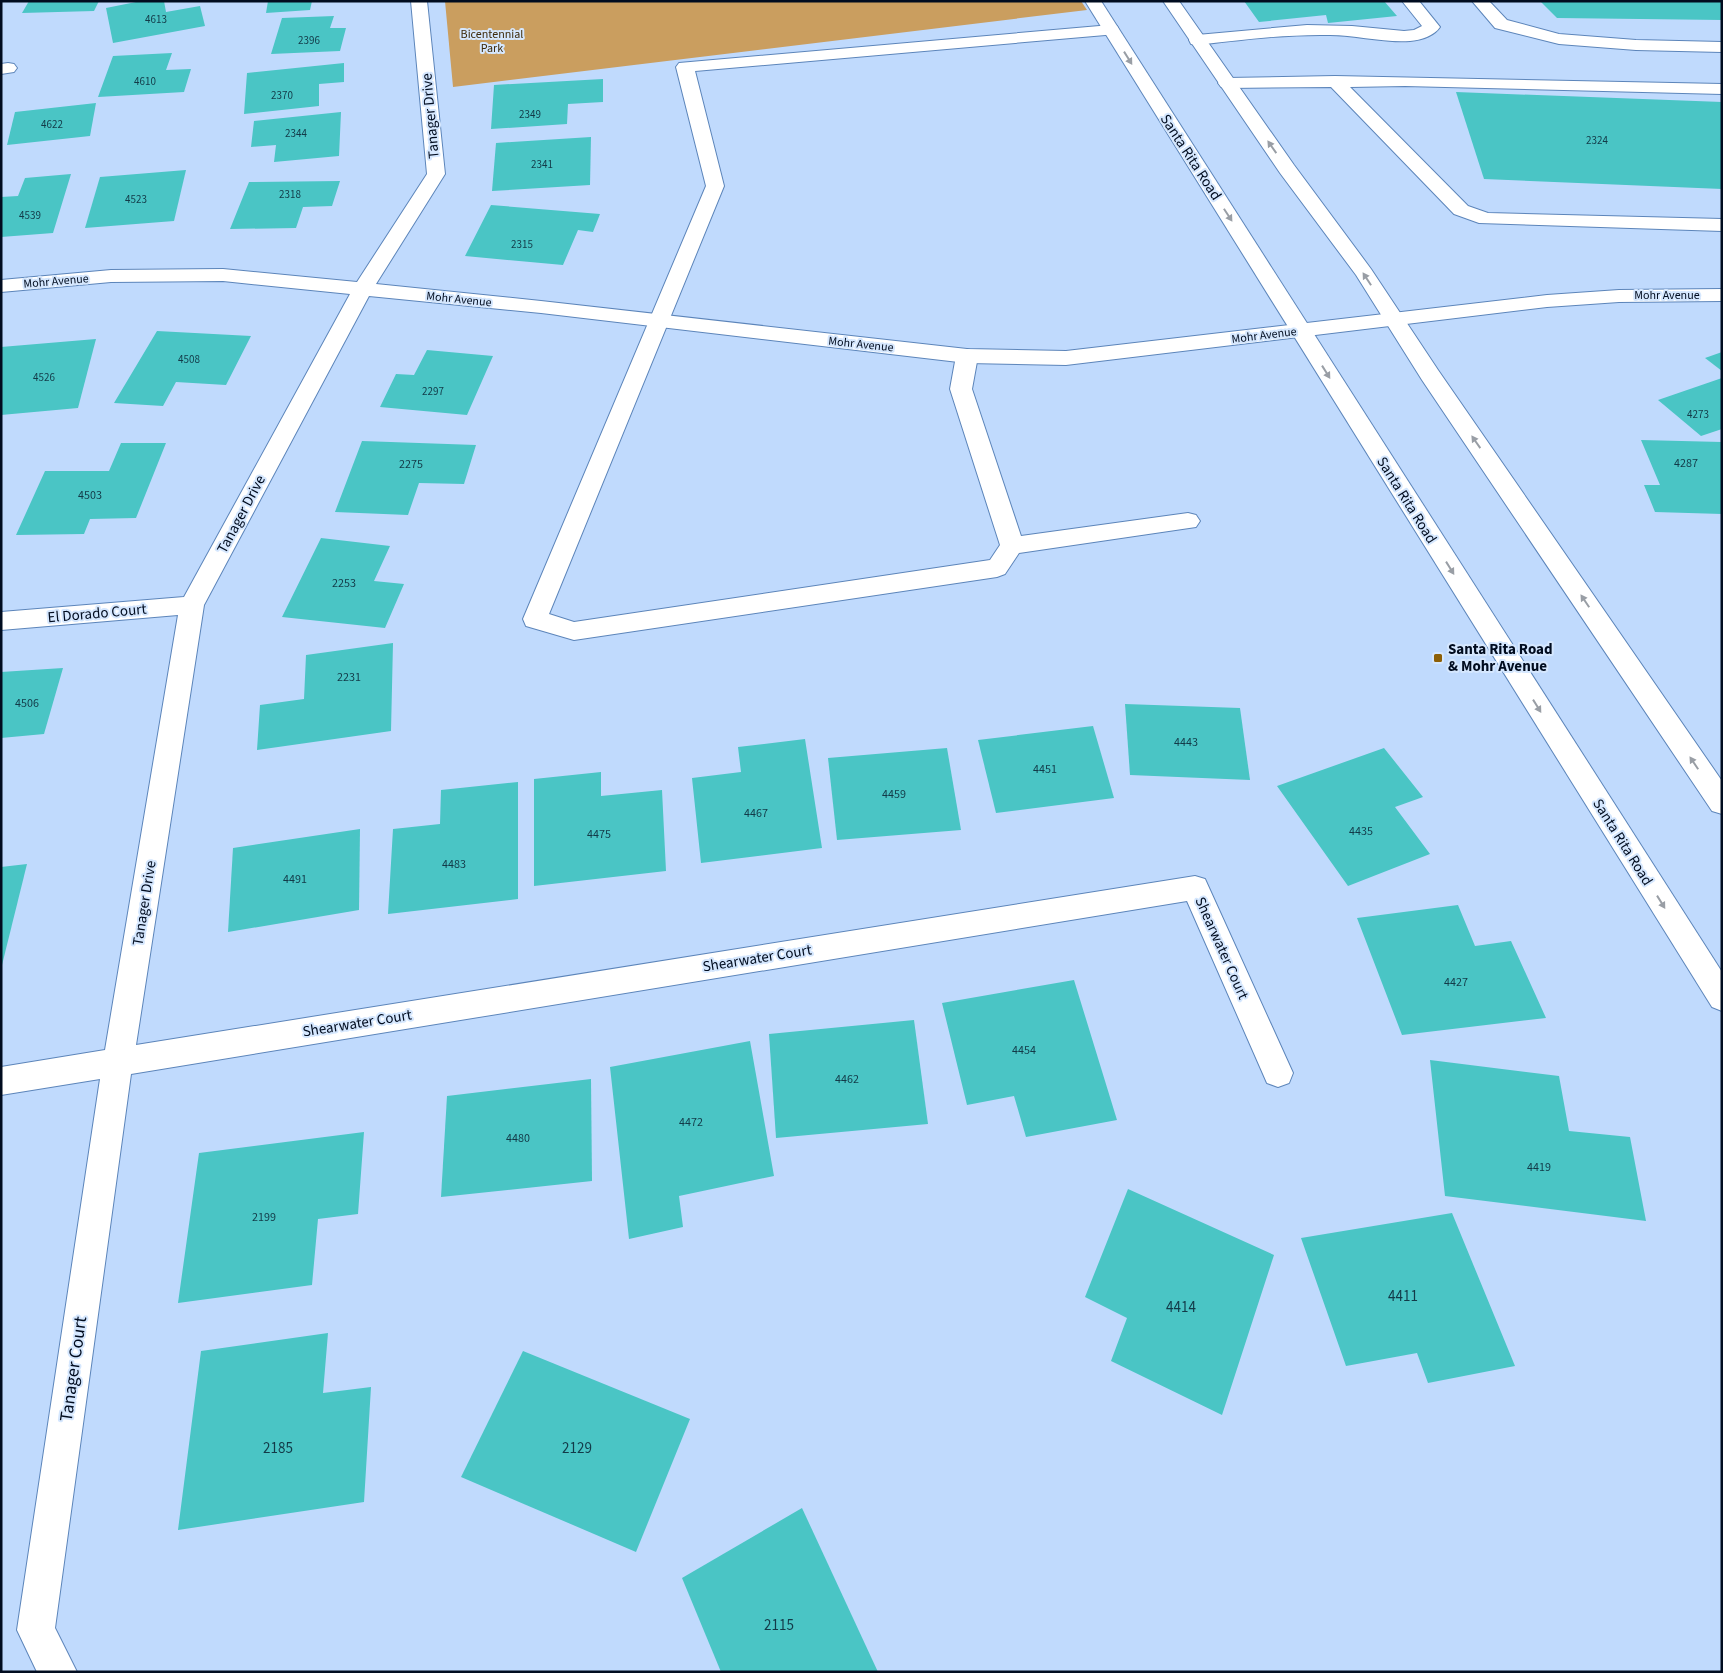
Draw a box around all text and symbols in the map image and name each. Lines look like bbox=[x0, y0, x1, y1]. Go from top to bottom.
house number: 4613 bbox=[145, 12, 167, 27]
park label: Bicentennial Park bbox=[461, 26, 523, 57]
house number: 2396 bbox=[298, 33, 320, 48]
one-way arrow bbox=[1123, 51, 1132, 64]
street label: Tanager Drive bbox=[416, 72, 445, 160]
house number: 4610 bbox=[134, 74, 156, 89]
house number: 2370 bbox=[271, 88, 293, 103]
house number: 2349 bbox=[519, 107, 541, 122]
street label: Santa Rita Road bbox=[1155, 110, 1226, 204]
house number: 4622 bbox=[41, 117, 63, 132]
house number: 2344 bbox=[285, 126, 307, 141]
house number: 2324 bbox=[1586, 133, 1608, 148]
one-way arrow bbox=[1267, 140, 1277, 154]
house number: 2341 bbox=[531, 157, 553, 172]
house number: 2318 bbox=[279, 187, 301, 202]
house number: 4523 bbox=[125, 192, 147, 207]
house number: 4539 bbox=[19, 208, 41, 223]
one-way arrow bbox=[1223, 209, 1233, 222]
house number: 2315 bbox=[511, 237, 533, 252]
street label: Mohr Avenue bbox=[23, 270, 89, 293]
one-way arrow bbox=[1362, 272, 1372, 285]
street label: Mohr Avenue bbox=[1634, 287, 1700, 304]
street label: Mohr Avenue bbox=[426, 288, 492, 311]
street label: Mohr Avenue bbox=[1231, 323, 1298, 348]
street label: Mohr Avenue bbox=[828, 333, 894, 356]
house number: 4508 bbox=[178, 352, 200, 367]
one-way arrow bbox=[1321, 366, 1330, 379]
house number: 4526 bbox=[33, 370, 55, 385]
house number: 2297 bbox=[422, 384, 444, 399]
house number: 4273 bbox=[1687, 407, 1709, 422]
one-way arrow bbox=[1471, 435, 1481, 449]
street label: Santa Rita Road bbox=[1371, 453, 1442, 548]
house number: 4287 bbox=[1674, 455, 1698, 472]
house number: 2275 bbox=[399, 456, 423, 473]
street label: Tanager Drive bbox=[212, 471, 271, 557]
house number: 4503 bbox=[78, 487, 102, 504]
one-way arrow bbox=[1446, 562, 1455, 575]
house number: 2253 bbox=[332, 575, 356, 592]
one-way arrow bbox=[1580, 594, 1589, 608]
street label: El Dorado Court bbox=[47, 599, 147, 628]
place label: Santa Rita Road & Mohr Avenue bbox=[1448, 639, 1553, 677]
marker: Santa Rita Road & Mohr Avenue bbox=[1432, 652, 1444, 664]
house number: 2231 bbox=[337, 669, 361, 686]
house number: 4506 bbox=[15, 695, 39, 712]
one-way arrow bbox=[1533, 699, 1542, 712]
house number: 4443 bbox=[1174, 734, 1198, 751]
one-way arrow bbox=[1689, 756, 1699, 769]
house number: 4451 bbox=[1033, 761, 1057, 778]
house number: 4459 bbox=[882, 786, 906, 803]
street label: Santa Rita Road bbox=[1587, 795, 1658, 890]
house number: 4467 bbox=[744, 805, 768, 822]
house number: 4435 bbox=[1349, 823, 1373, 840]
house number: 4475 bbox=[587, 826, 611, 843]
house number: 4483 bbox=[442, 856, 466, 873]
street label: Tanager Drive bbox=[127, 859, 162, 947]
house number: 4491 bbox=[283, 871, 307, 888]
street label: Shearwater Court bbox=[1190, 894, 1254, 1003]
one-way arrow bbox=[1657, 896, 1666, 909]
street label: Shearwater Court bbox=[701, 940, 813, 977]
house number: 4427 bbox=[1444, 974, 1468, 991]
street label: Shearwater Court bbox=[301, 1005, 413, 1042]
house number: 4454 bbox=[1012, 1042, 1036, 1059]
house number: 4462 bbox=[835, 1071, 859, 1088]
house number: 4472 bbox=[679, 1114, 703, 1131]
house number: 4480 bbox=[506, 1130, 530, 1147]
house number: 4419 bbox=[1527, 1159, 1551, 1176]
house number: 2199 bbox=[252, 1209, 276, 1226]
house number: 4411 bbox=[1388, 1286, 1418, 1307]
house number: 4414 bbox=[1166, 1297, 1196, 1318]
street label: Tanager Court bbox=[54, 1315, 93, 1423]
house number: 2185 bbox=[263, 1438, 293, 1459]
house number: 2129 bbox=[562, 1438, 592, 1459]
house number: 2115 bbox=[764, 1615, 794, 1636]

